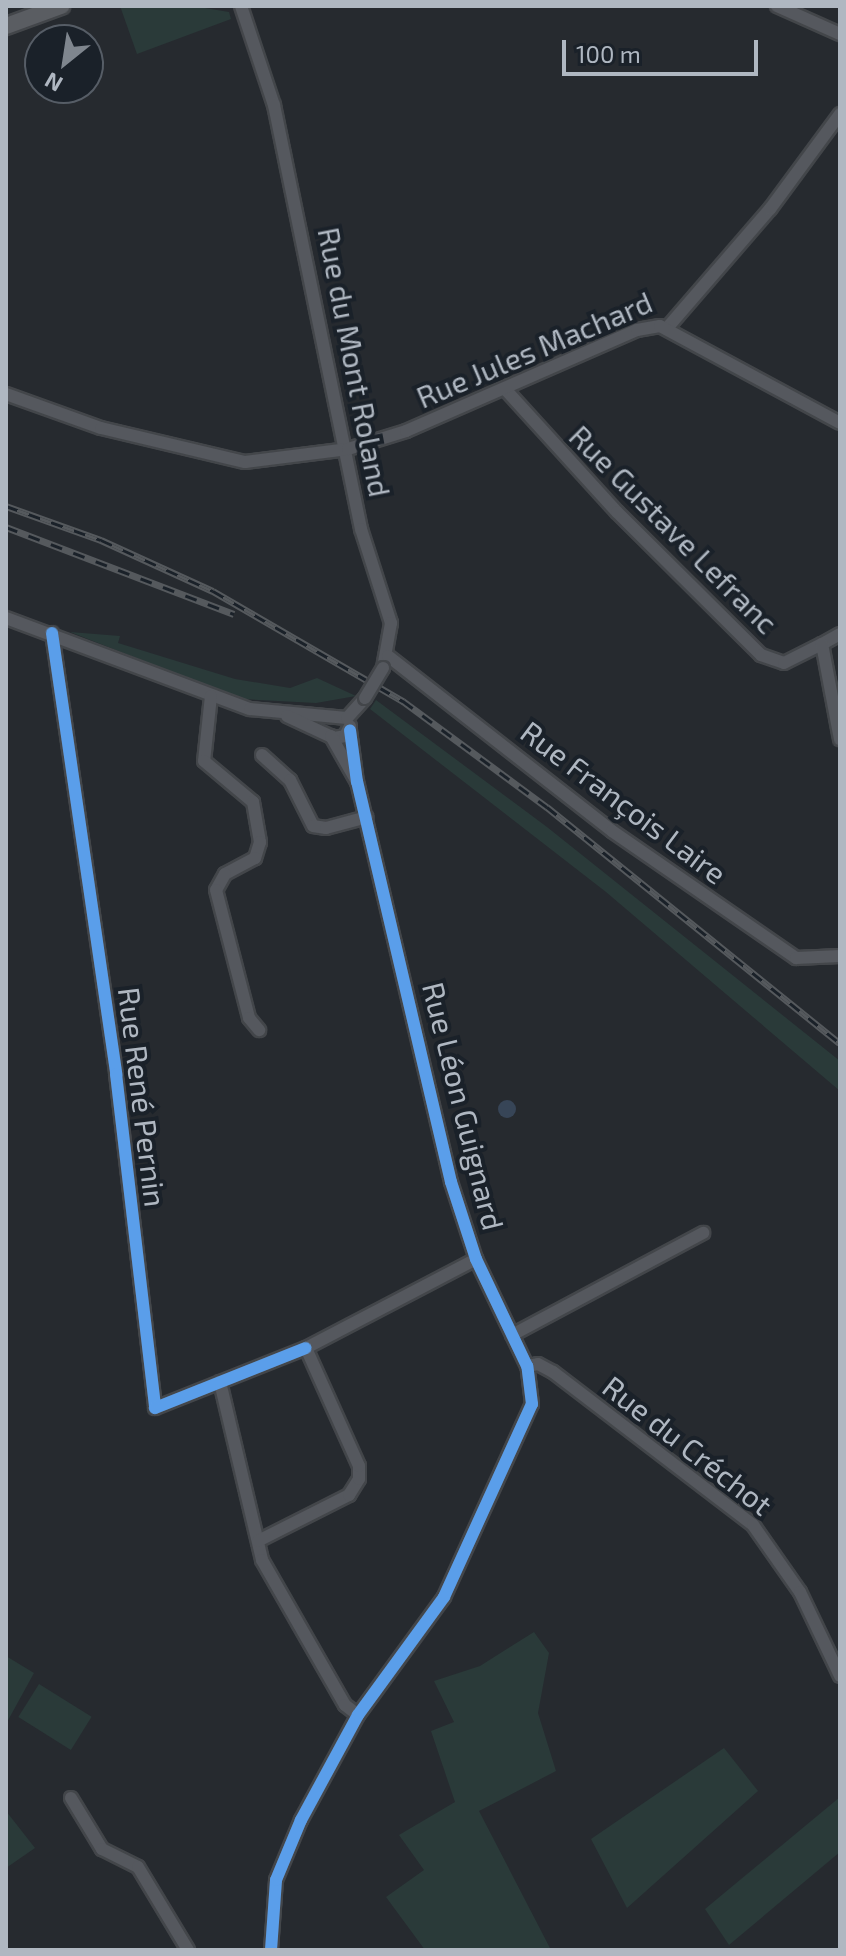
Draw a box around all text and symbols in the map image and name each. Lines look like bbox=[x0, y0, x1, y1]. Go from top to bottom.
north arrow bbox=[24, 24, 104, 104]
scale bar bbox=[566, 24, 762, 74]
text: 100 m bbox=[576, 39, 641, 68]
text: N bbox=[40, 68, 66, 98]
street label: Rue du Mont Roland bbox=[311, 224, 399, 500]
street label: Rue Jules Machard bbox=[411, 283, 657, 415]
street label: Rue Gustave Lefranc bbox=[562, 417, 786, 641]
street label: Rue François Laire bbox=[514, 713, 734, 891]
street label: Rue Léon Guignard bbox=[416, 978, 512, 1234]
street label: Rue René Pernin bbox=[112, 985, 174, 1209]
street label: Rue du Créchot bbox=[596, 1368, 780, 1522]

